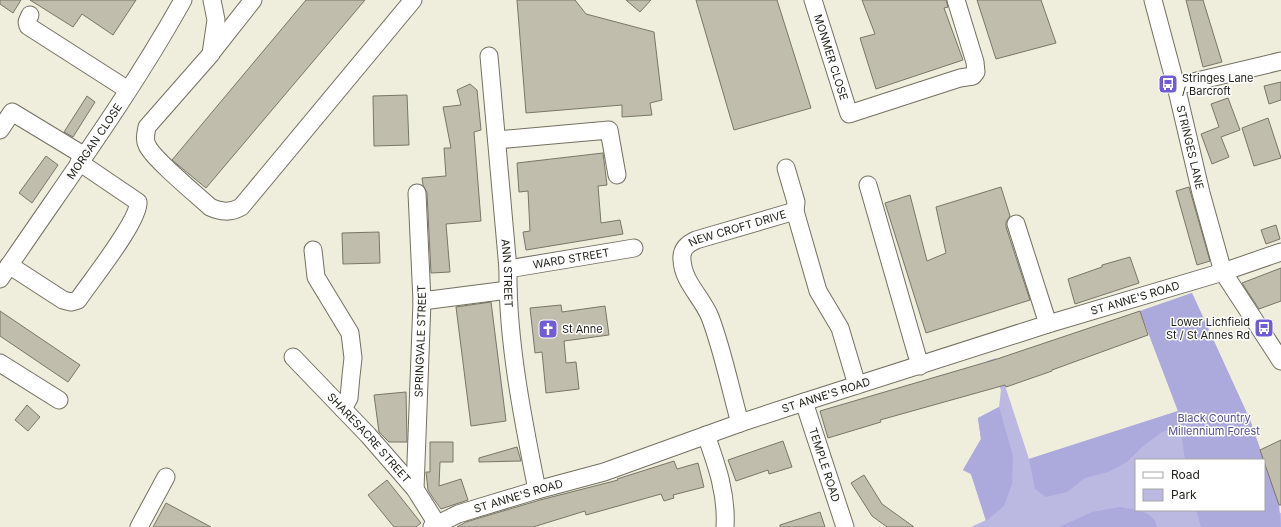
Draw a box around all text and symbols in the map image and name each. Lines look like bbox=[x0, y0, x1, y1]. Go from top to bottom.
street label: MONMER CLOSE bbox=[811, 12, 851, 102]
place label: Stringes Lane / Barcroft bbox=[1182, 71, 1254, 98]
bus stop icon: Stringes Lane / Barcroft bbox=[1157, 73, 1179, 95]
street label: MORGAN CLOSE bbox=[64, 101, 125, 182]
street label: STRINGES LANE bbox=[1174, 104, 1207, 191]
street label: NEW CROFT DRIVE bbox=[686, 207, 788, 250]
street label: ANN STREET bbox=[498, 238, 516, 308]
street label: WARD STREET bbox=[532, 245, 611, 272]
street label: ST ANNE'S ROAD bbox=[1089, 278, 1181, 318]
street label: SPRINGVALE STREET bbox=[411, 285, 429, 398]
place label: Lower Lichfield St / St Annes Rd bbox=[1166, 315, 1250, 342]
bus stop icon: Lower Lichfield St / St Annes Rd bbox=[1253, 317, 1275, 339]
church icon: St Anne bbox=[537, 318, 559, 340]
place label: St Anne bbox=[562, 322, 603, 336]
street label: ST ANNE'S ROAD bbox=[780, 374, 872, 416]
street label: SHARESACRE STREET bbox=[324, 390, 414, 486]
park label: Black Country Millennium Forest bbox=[1168, 411, 1260, 438]
street label: TEMPLE ROAD bbox=[806, 426, 843, 504]
legend bbox=[1135, 459, 1265, 511]
text: Road bbox=[1171, 467, 1200, 482]
street label: ST ANNE'S ROAD bbox=[472, 476, 564, 516]
text: Park bbox=[1171, 487, 1197, 502]

